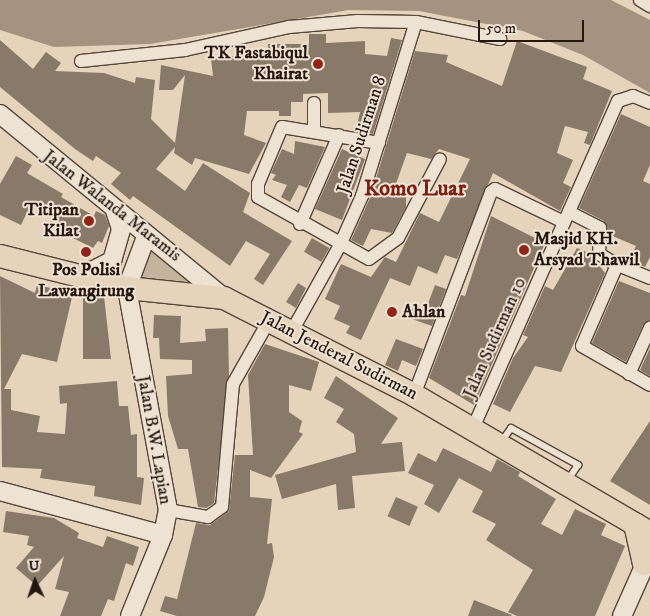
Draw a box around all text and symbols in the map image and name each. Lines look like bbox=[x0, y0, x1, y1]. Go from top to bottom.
scale bar bbox=[480, 10, 586, 42]
text: 50 m bbox=[486, 19, 516, 38]
place label: TK Fastabiqul Khairat bbox=[204, 43, 308, 86]
marker: TK Fastabiqul Khairat bbox=[312, 58, 324, 70]
street label: Jalan Sudirman 8 bbox=[333, 73, 391, 197]
street label: Jalan Walanda Maramis bbox=[39, 145, 185, 267]
district label: Komo Luar bbox=[364, 176, 466, 202]
place label: Titipan Kilat bbox=[24, 200, 79, 242]
marker: Titipan Kilat bbox=[83, 215, 95, 227]
place label: Masjid KH. Arsyad Thawil bbox=[534, 229, 639, 272]
marker: Masjid KH. Arsyad Thawil bbox=[518, 244, 530, 256]
marker: Pos Polisi Lawangirung bbox=[80, 246, 92, 258]
place label: Pos Polisi Lawangirung bbox=[38, 260, 134, 302]
street label: Jalan Sudirman 10 bbox=[459, 274, 531, 402]
place label: Ahlan bbox=[402, 301, 445, 323]
marker: Ahlan bbox=[386, 306, 398, 318]
street label: Jalan Jenderal Sudirman bbox=[257, 307, 421, 405]
street label: Jalan B.W. Lapian bbox=[132, 374, 176, 506]
north arrow bbox=[10, 556, 60, 606]
text: U bbox=[28, 557, 40, 575]

